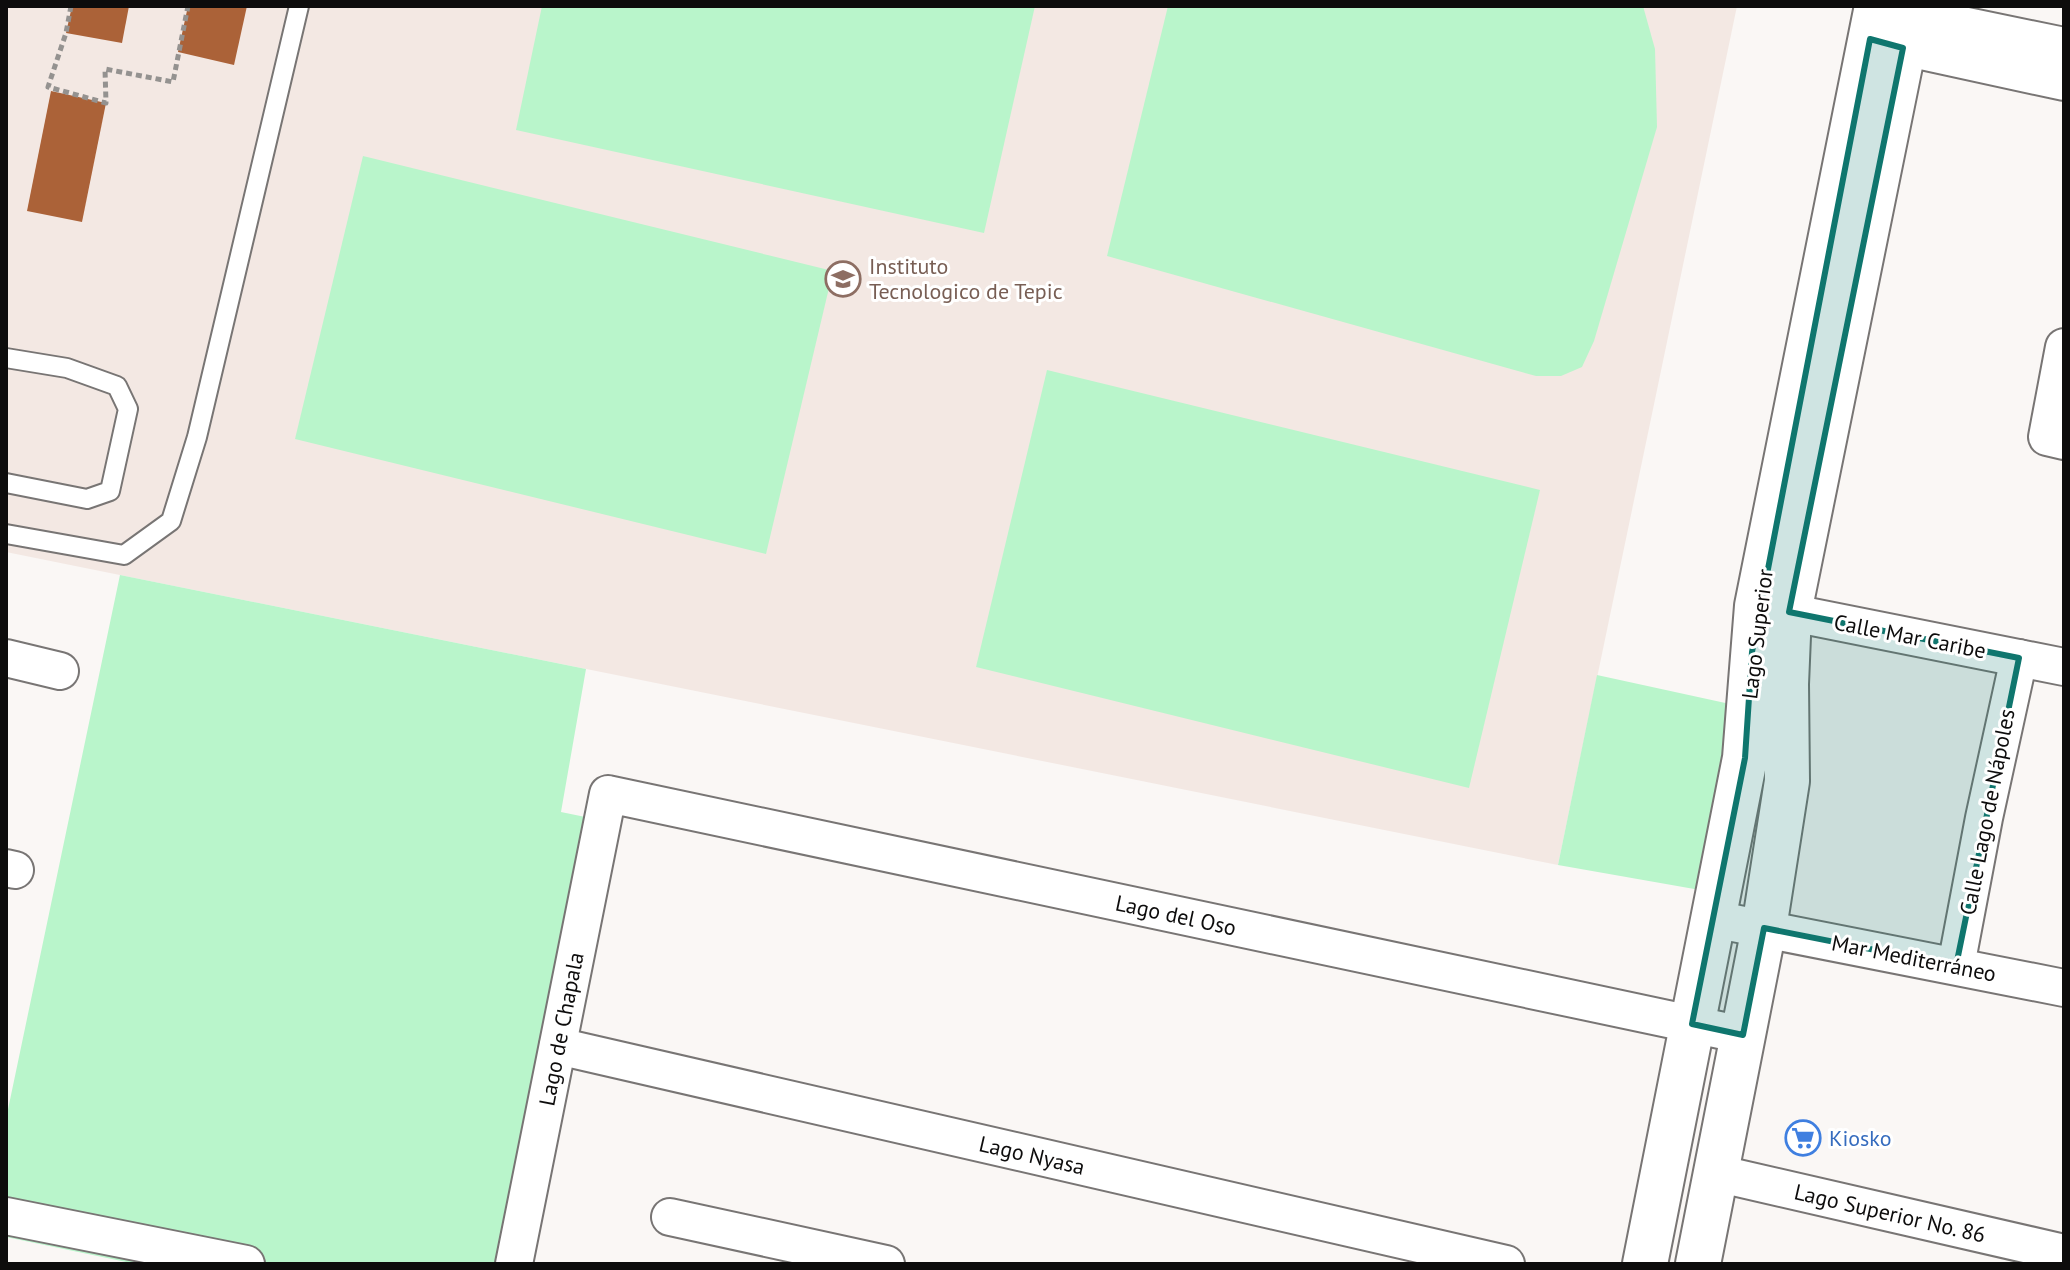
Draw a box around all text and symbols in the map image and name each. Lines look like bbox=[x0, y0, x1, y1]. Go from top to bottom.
place label: Instituto Tecnologico de Tepic bbox=[869, 252, 1063, 305]
school or university icon: Instituto Tecnologico de Tepic bbox=[824, 260, 862, 298]
street label: Lago Superior bbox=[1735, 567, 1779, 701]
street label: Calle Mar Caribe bbox=[1832, 608, 1988, 664]
street label: Calle Lago de Nápoles bbox=[1953, 707, 2021, 917]
street label: Lago del Oso bbox=[1113, 889, 1239, 941]
street label: Mar Mediterráneo bbox=[1829, 928, 1999, 988]
street label: Lago de Chapala bbox=[532, 950, 590, 1108]
supermarket icon: Kiosko bbox=[1784, 1119, 1822, 1157]
place label: Kiosko bbox=[1829, 1124, 1891, 1152]
street label: Lago Nyasa bbox=[976, 1129, 1088, 1181]
street label: Lago Superior No. 86 bbox=[1792, 1177, 1988, 1249]

